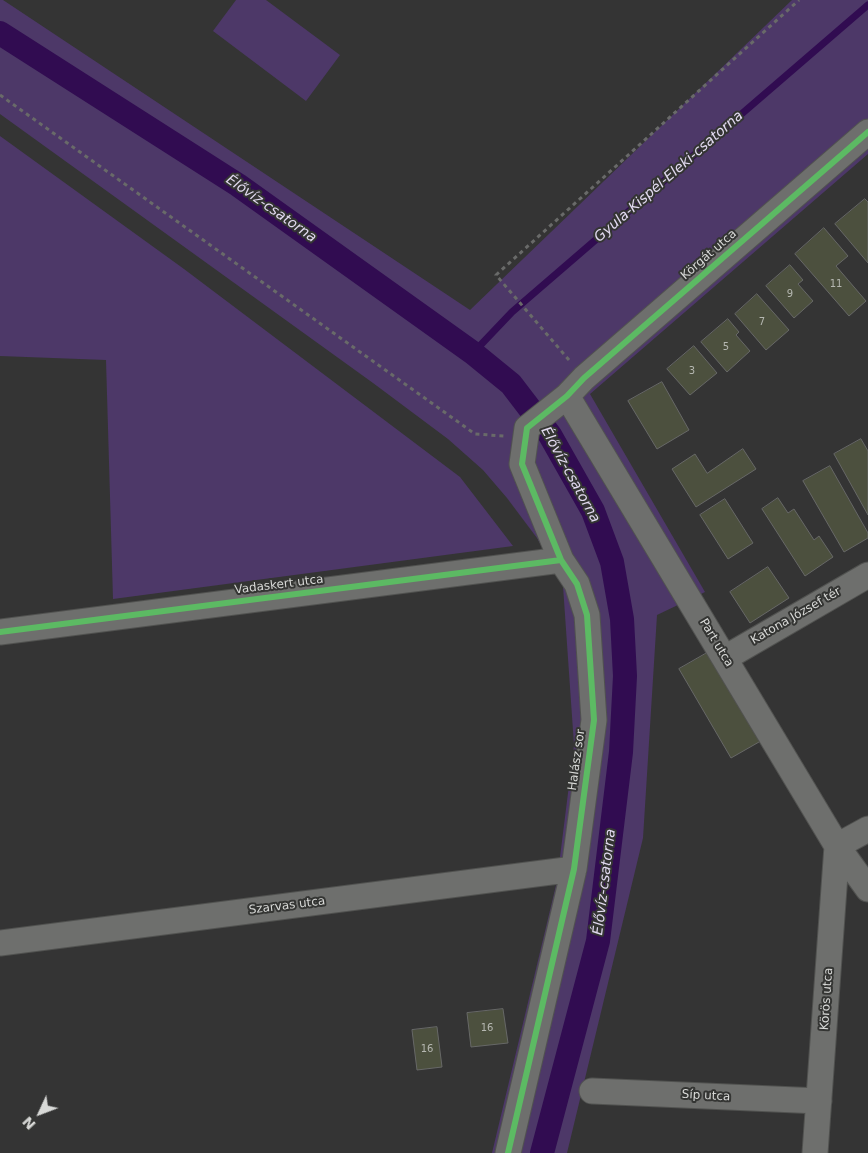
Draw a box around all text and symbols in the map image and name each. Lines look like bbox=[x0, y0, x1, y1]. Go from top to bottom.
water label: Gyula-Kispél-Eleki-csatorna bbox=[591, 108, 747, 246]
water label: Élővíz-csatorna bbox=[222, 172, 320, 246]
street label: Körgát utca bbox=[678, 227, 740, 283]
house number: 11 bbox=[830, 278, 842, 290]
house number: 9 bbox=[787, 288, 793, 300]
house number: 7 bbox=[759, 316, 765, 328]
house number: 5 bbox=[723, 341, 729, 353]
house number: 3 bbox=[689, 365, 695, 377]
water label: Élővíz-csatorna bbox=[537, 424, 603, 526]
street label: Vadaskert utca bbox=[234, 572, 324, 598]
street label: Katona József tér bbox=[748, 584, 844, 648]
street label: Part utca bbox=[696, 616, 736, 670]
street label: Halász sor bbox=[566, 728, 588, 792]
water label: Élővíz-csatorna bbox=[590, 828, 620, 936]
street label: Szarvas utca bbox=[248, 894, 326, 918]
street label: Körös utca bbox=[818, 967, 836, 1031]
house number: 16 bbox=[481, 1022, 493, 1034]
house number: 16 bbox=[421, 1043, 433, 1055]
north arrow bbox=[15, 1088, 65, 1138]
street label: Síp utca bbox=[681, 1088, 731, 1104]
text: N bbox=[19, 1113, 39, 1133]

